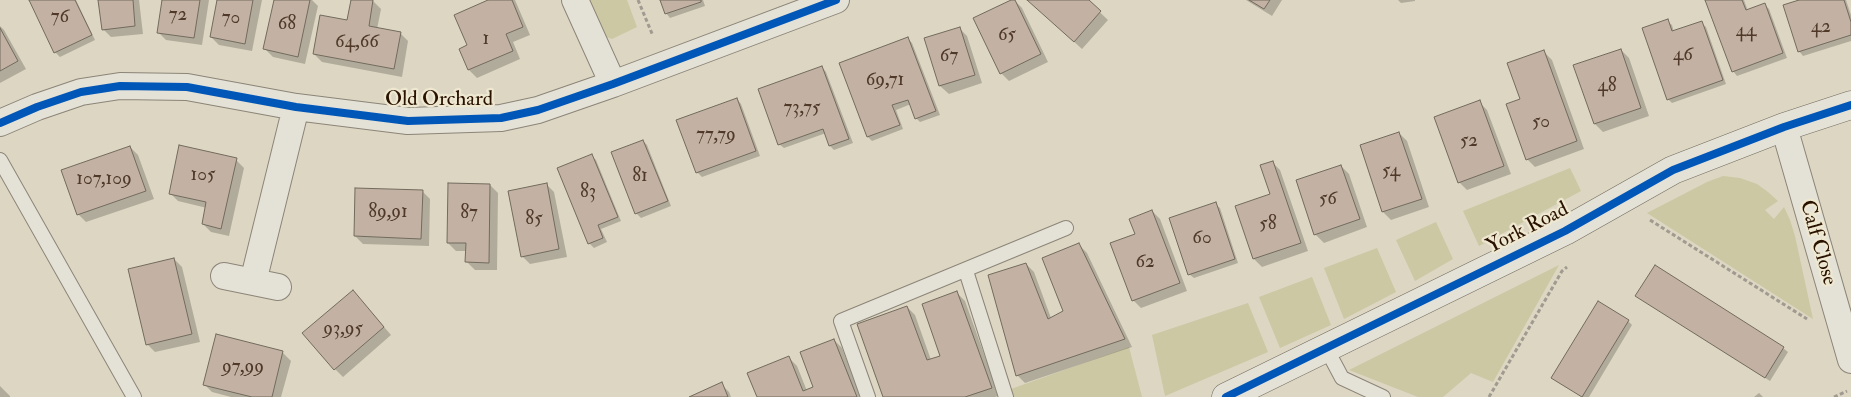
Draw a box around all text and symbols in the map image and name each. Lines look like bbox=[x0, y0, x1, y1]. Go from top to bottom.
house number: 72 bbox=[169, 5, 187, 27]
house number: 76 bbox=[51, 7, 69, 29]
house number: 70 bbox=[222, 8, 240, 30]
house number: 68 bbox=[278, 14, 296, 36]
house number: 42 bbox=[1811, 17, 1831, 39]
house number: 44 bbox=[1736, 21, 1756, 43]
house number: 65 bbox=[998, 25, 1016, 47]
house number: 1 bbox=[483, 29, 489, 51]
house number: 64,66 bbox=[335, 32, 379, 54]
house number: 46 bbox=[1673, 45, 1693, 67]
house number: 67 bbox=[940, 46, 958, 68]
house number: 69,71 bbox=[866, 70, 904, 92]
house number: 48 bbox=[1597, 76, 1617, 98]
street label: Old Orchard bbox=[385, 87, 493, 113]
house number: 73,75 bbox=[784, 98, 820, 120]
house number: 50 bbox=[1532, 112, 1550, 134]
house number: 77,79 bbox=[696, 125, 736, 147]
house number: 52 bbox=[1460, 131, 1478, 153]
house number: 54 bbox=[1382, 161, 1400, 183]
house number: 105 bbox=[191, 165, 215, 187]
house number: 81 bbox=[632, 166, 648, 188]
house number: 107,109 bbox=[76, 169, 132, 191]
house number: 83 bbox=[580, 182, 596, 204]
house number: 56 bbox=[1319, 189, 1337, 211]
street label: York Road bbox=[1483, 198, 1573, 260]
street label: Calf Close bbox=[1793, 198, 1841, 288]
house number: 89,91 bbox=[368, 202, 408, 224]
house number: 87 bbox=[460, 203, 478, 225]
house number: 85 bbox=[525, 209, 543, 231]
house number: 58 bbox=[1259, 214, 1277, 236]
house number: 60 bbox=[1192, 228, 1212, 250]
house number: 62 bbox=[1135, 252, 1155, 274]
house number: 93,95 bbox=[323, 319, 363, 341]
house number: 97,99 bbox=[222, 357, 264, 379]

